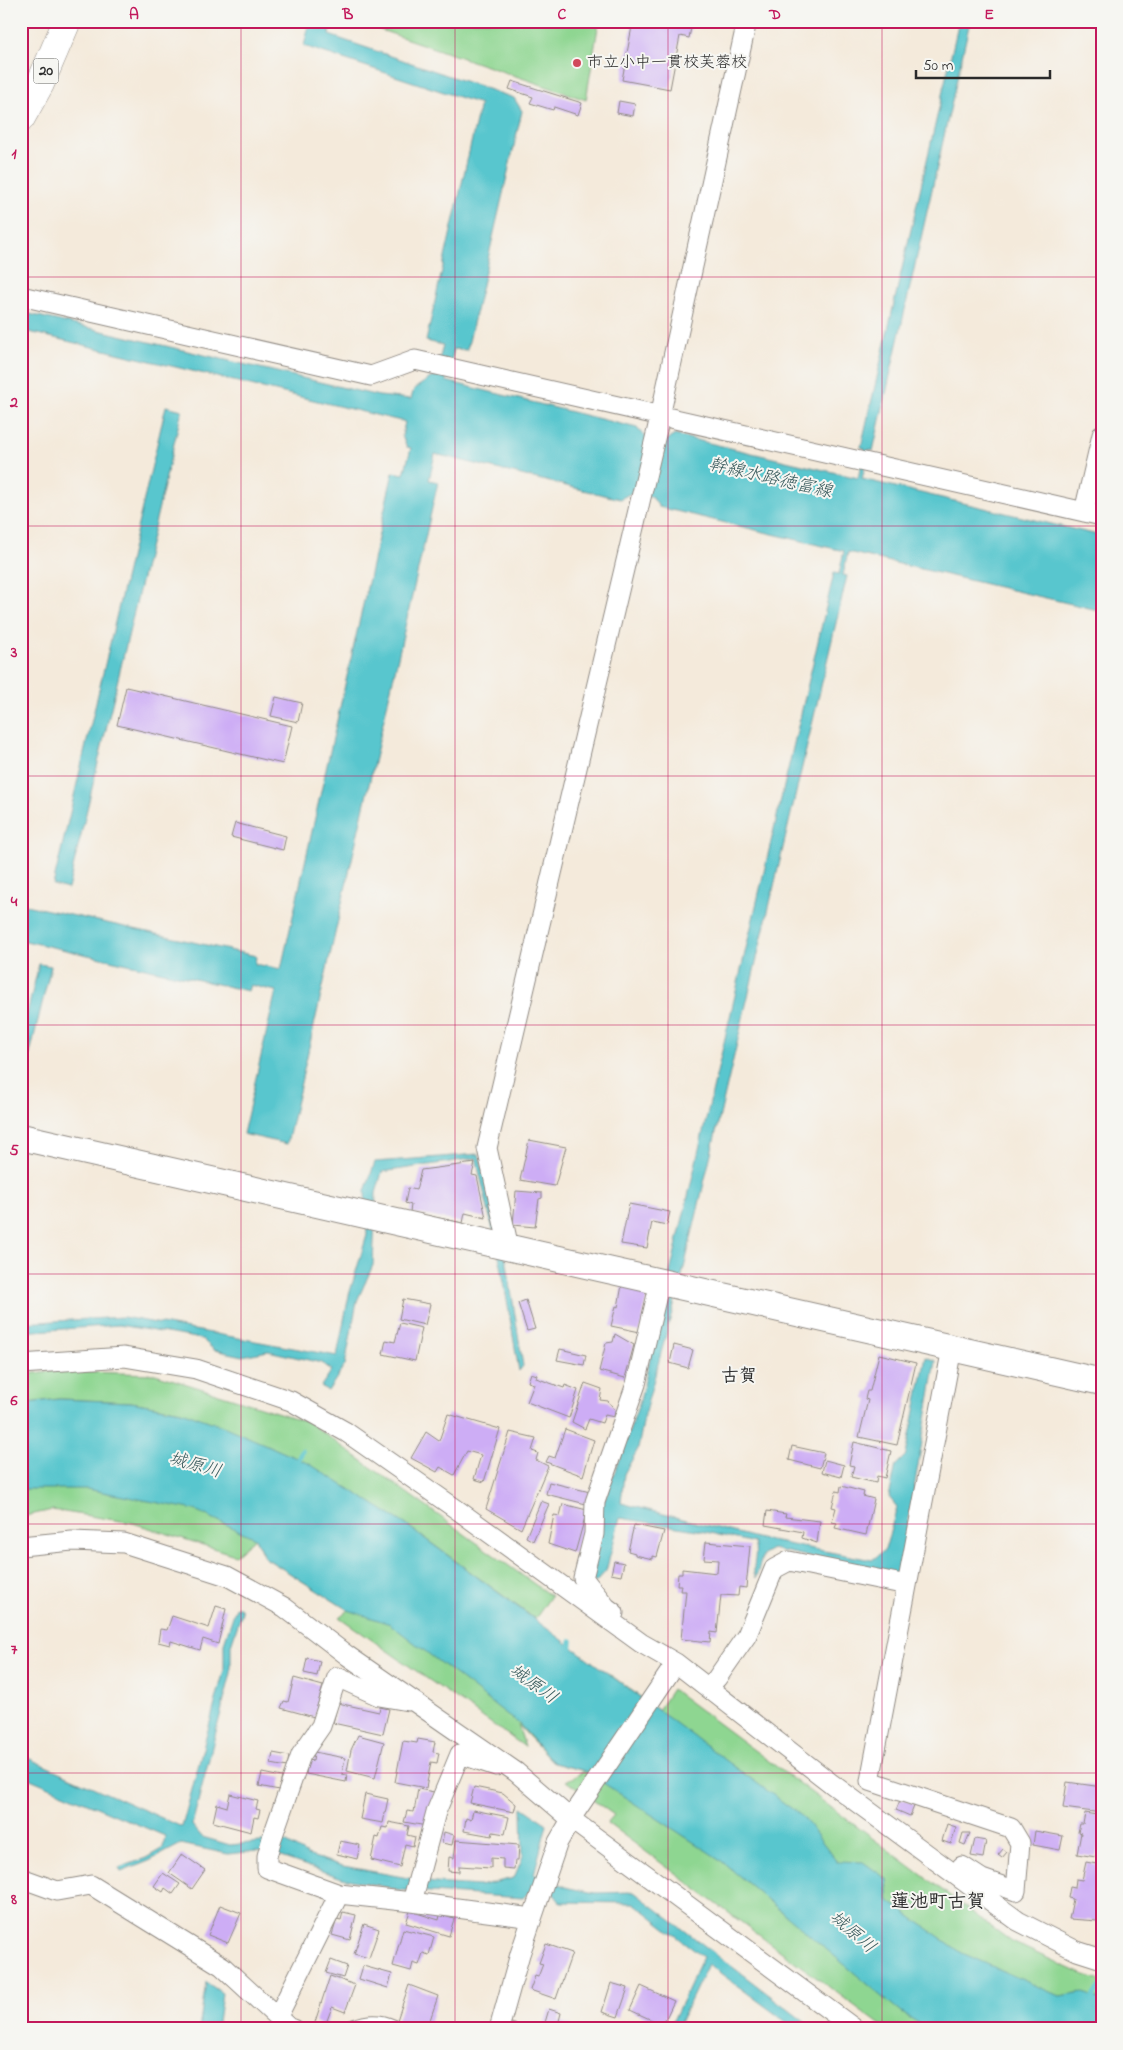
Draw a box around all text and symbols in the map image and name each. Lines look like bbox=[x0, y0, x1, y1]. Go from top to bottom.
text: A bbox=[129, 3, 139, 27]
text: B bbox=[342, 3, 354, 27]
text: C bbox=[558, 3, 567, 27]
text: D bbox=[768, 3, 781, 27]
text: E bbox=[984, 3, 994, 27]
scale bar bbox=[916, 48, 1049, 80]
place label: 市立小中一貫校芙蓉校 bbox=[587, 51, 747, 75]
text: 50 m bbox=[923, 55, 954, 77]
marker: 市立小中一貫校芙蓉校 bbox=[571, 57, 583, 69]
road number: 20 bbox=[34, 58, 58, 84]
text: 1 bbox=[11, 142, 17, 166]
text: 2 bbox=[9, 391, 18, 415]
water label: 幹線水路徳富線 bbox=[706, 452, 835, 506]
text: 3 bbox=[10, 641, 18, 665]
text: 4 bbox=[10, 890, 18, 914]
text: 5 bbox=[9, 1139, 19, 1163]
district label: 古賀 bbox=[721, 1364, 757, 1390]
text: 6 bbox=[9, 1389, 18, 1413]
water label: 城原川 bbox=[165, 1446, 225, 1486]
text: 7 bbox=[11, 1638, 18, 1662]
water label: 城原川 bbox=[504, 1659, 562, 1711]
text: 8 bbox=[10, 1888, 17, 1912]
district label: 蓮池町古賀 bbox=[890, 1889, 986, 1916]
water label: 城原川 bbox=[823, 1905, 881, 1961]

